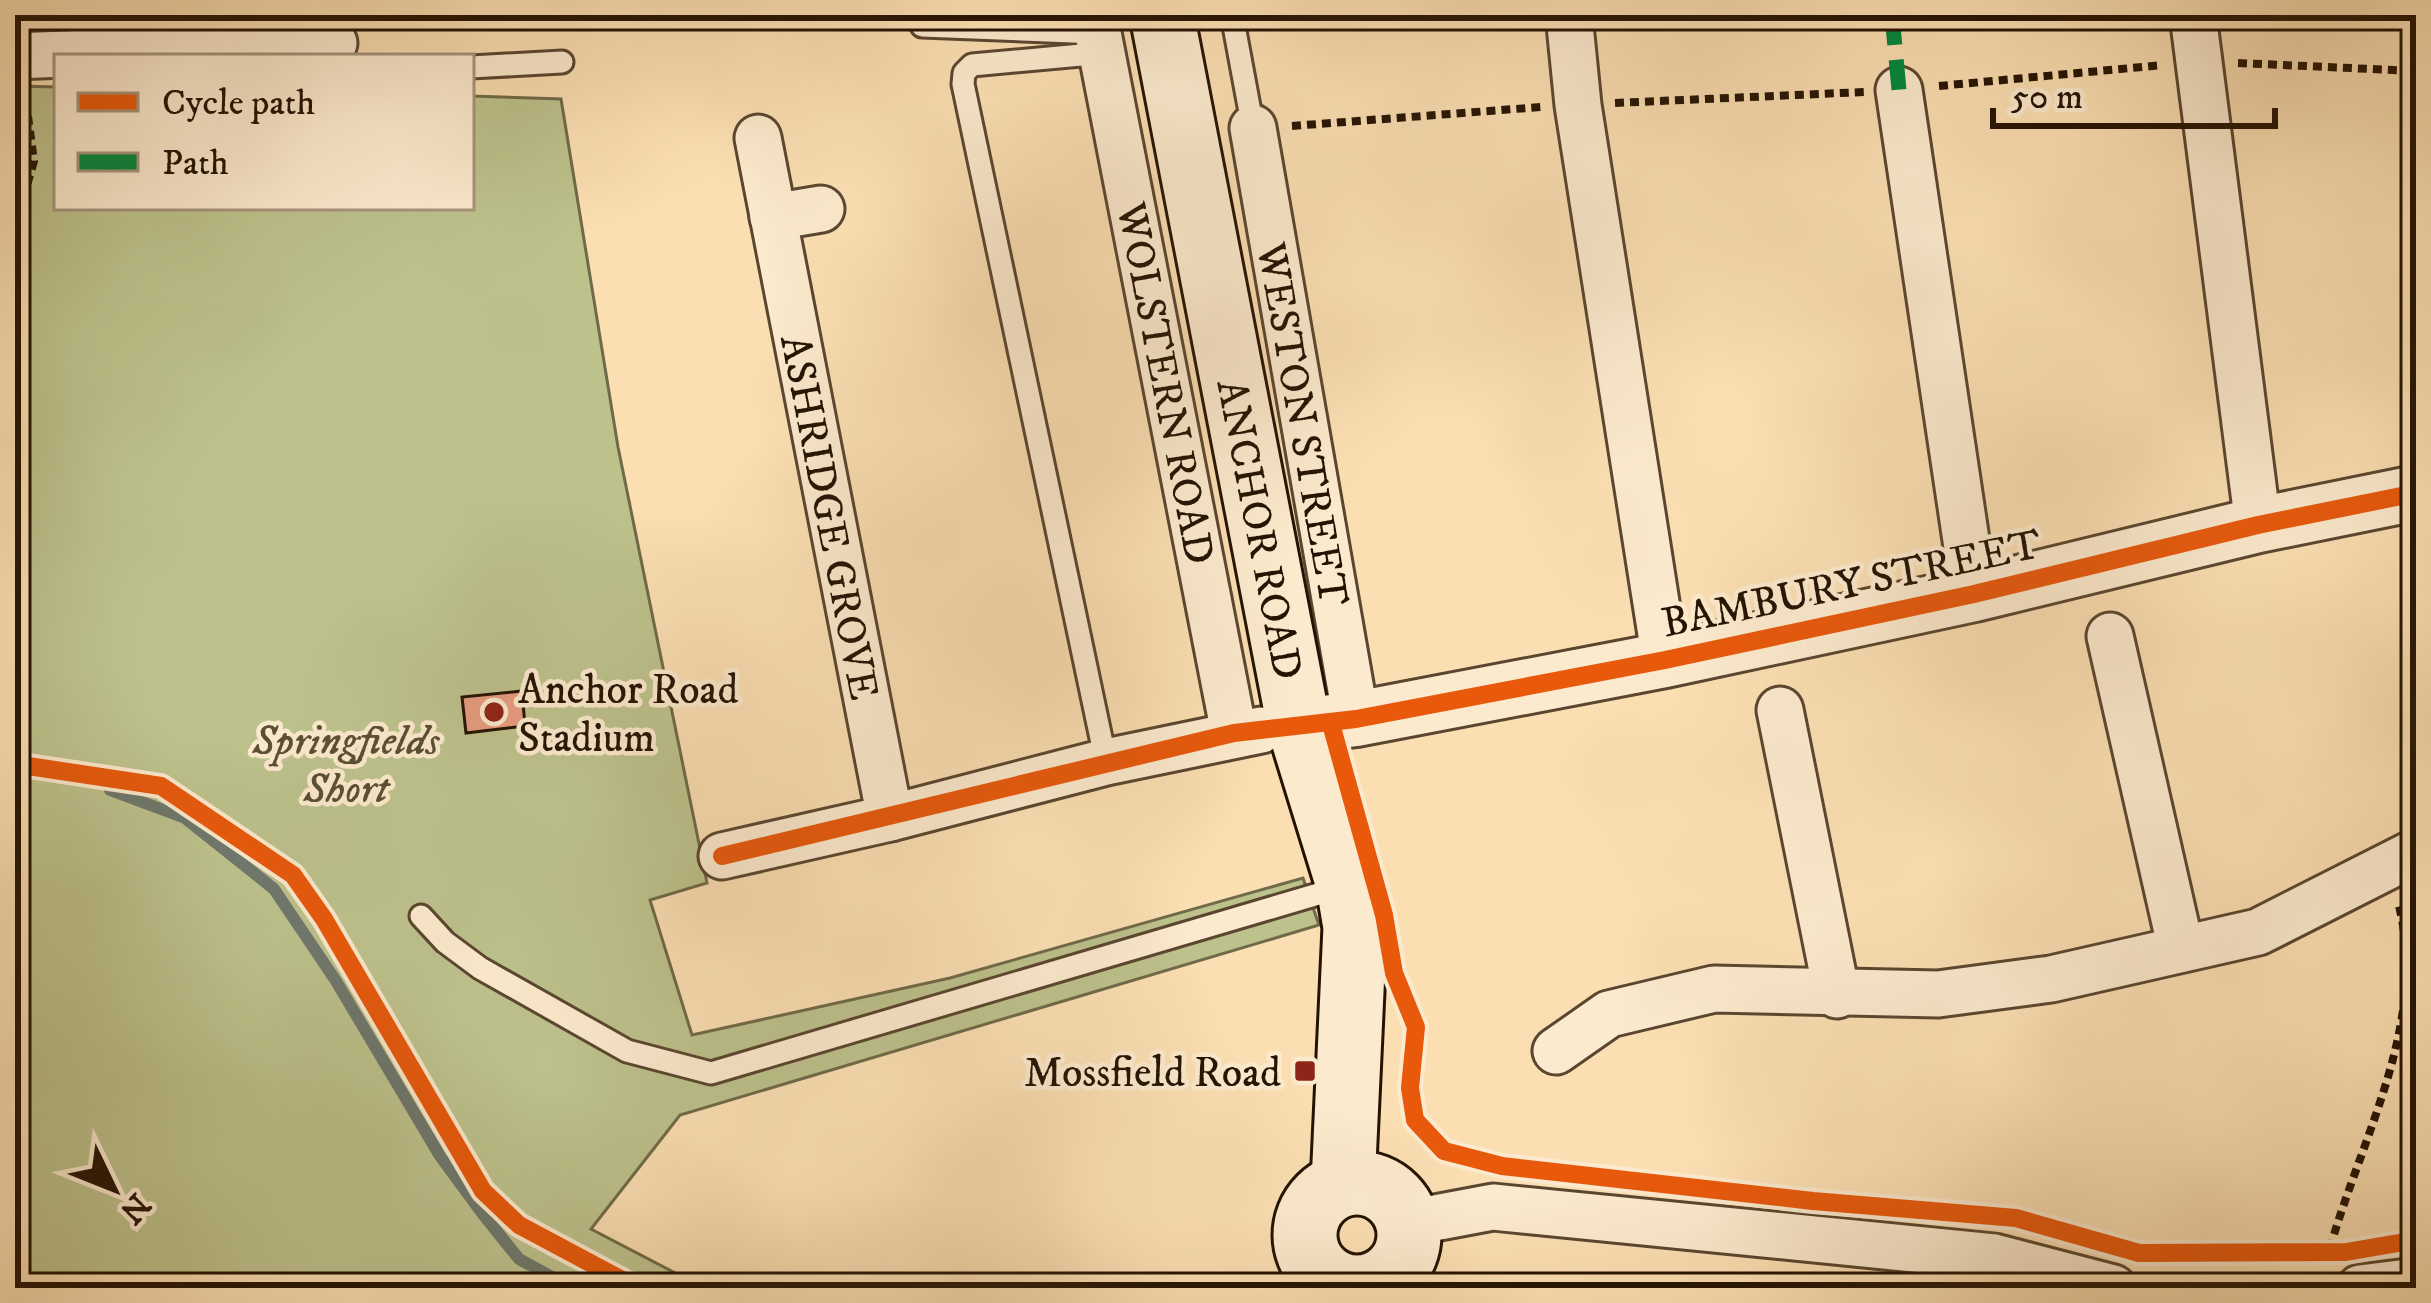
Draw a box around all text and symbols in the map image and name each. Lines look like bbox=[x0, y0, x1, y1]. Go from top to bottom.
legend bbox=[54, 54, 474, 210]
scale bar bbox=[1993, 54, 2275, 128]
text: 50 m bbox=[2011, 75, 2083, 120]
text: Cycle path bbox=[162, 81, 315, 126]
text: Path bbox=[162, 141, 229, 186]
street label: WOLSTERN ROAD bbox=[1103, 197, 1225, 569]
street label: WESTON STREET bbox=[1243, 238, 1359, 610]
street label: ASHRIDGE GROVE bbox=[767, 330, 889, 705]
street label: ANCHOR ROAD bbox=[1203, 375, 1313, 684]
street label: BAMBURY STREET bbox=[1657, 519, 2046, 651]
place label: Anchor Road Stadium bbox=[518, 665, 738, 765]
marker: Anchor Road Stadium bbox=[481, 699, 507, 725]
park label: Springfields Short bbox=[252, 716, 441, 816]
place label: Mossfield Road bbox=[1024, 1048, 1281, 1100]
marker: Mossfield Road bbox=[1292, 1058, 1318, 1084]
north arrow bbox=[54, 1129, 174, 1249]
text: N bbox=[110, 1184, 158, 1232]

